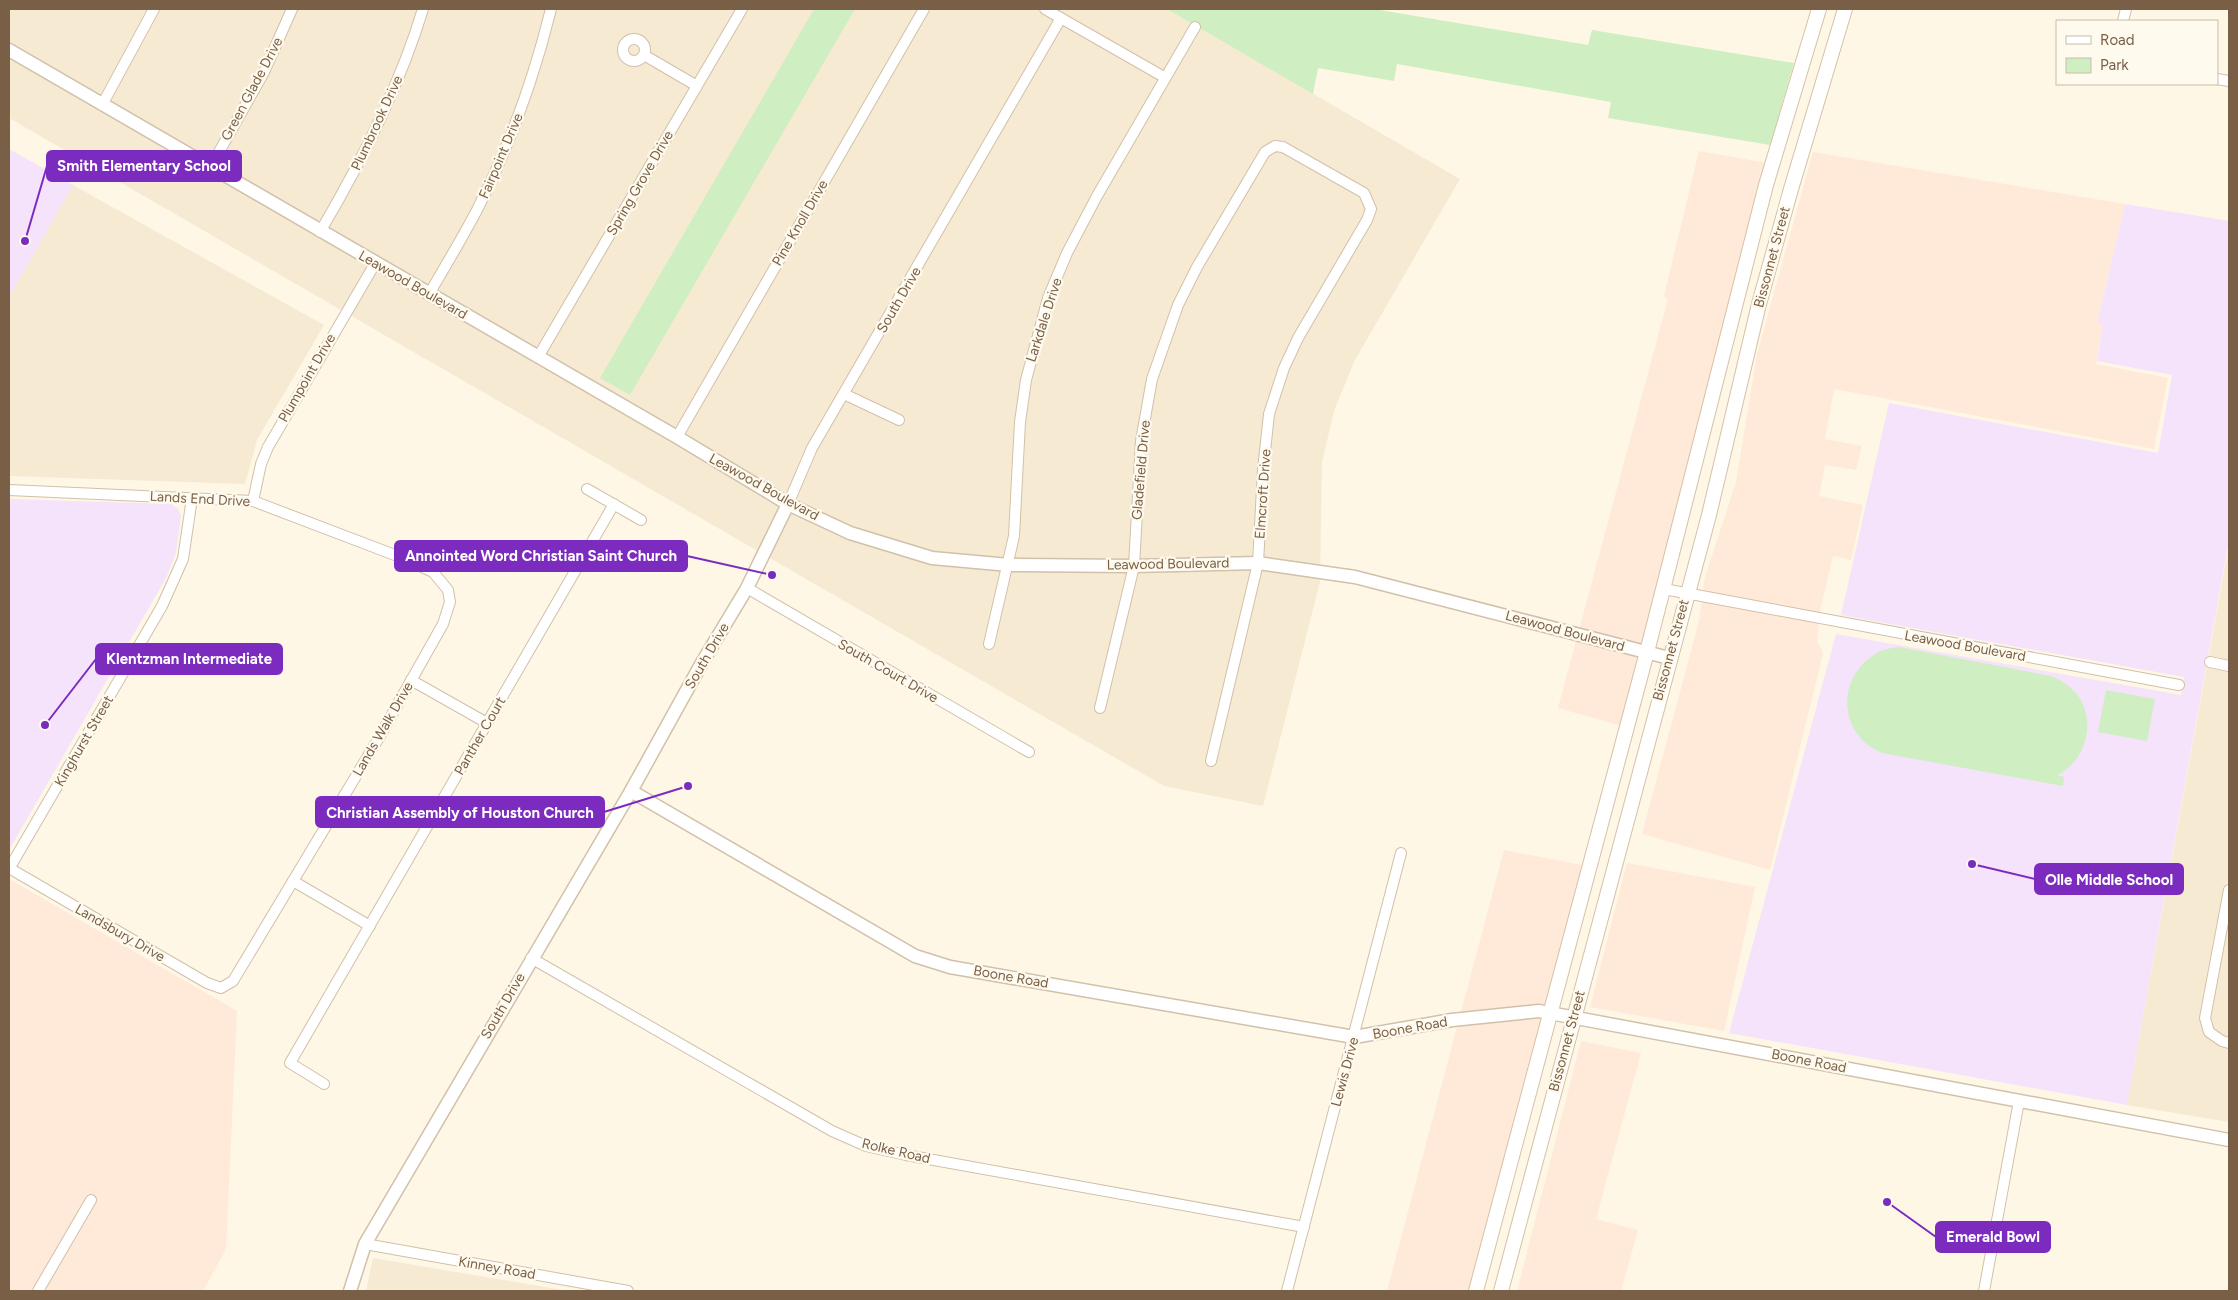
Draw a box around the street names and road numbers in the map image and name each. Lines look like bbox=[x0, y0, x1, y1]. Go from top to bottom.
street label: Green Glade Drive bbox=[218, 34, 287, 144]
street label: Plumbrook Drive bbox=[348, 73, 407, 173]
street label: Fairpoint Drive bbox=[475, 110, 527, 201]
street label: Spring Grove Drive bbox=[603, 127, 677, 238]
street label: Pine Knoll Drive bbox=[768, 177, 832, 269]
street label: Bissonnet Street bbox=[1750, 204, 1794, 310]
street label: Leawood Boulevard bbox=[356, 247, 470, 323]
street label: South Drive bbox=[873, 264, 925, 336]
street label: Larkdale Drive bbox=[1022, 275, 1066, 364]
street label: Plumpoint Drive bbox=[275, 330, 339, 425]
street label: Gladefield Drive bbox=[1128, 419, 1154, 520]
street label: Elmcroft Drive bbox=[1251, 448, 1275, 539]
street label: Leawood Boulevard bbox=[706, 450, 822, 524]
street label: Lands End Drive bbox=[149, 488, 251, 510]
street label: Leawood Boulevard bbox=[1106, 554, 1230, 574]
street label: Bissonnet Street bbox=[1649, 597, 1693, 703]
street label: Leawood Boulevard bbox=[1503, 607, 1627, 655]
street label: South Drive bbox=[681, 620, 733, 692]
street label: Leawood Boulevard bbox=[1903, 627, 2027, 665]
street label: South Court Drive bbox=[835, 635, 941, 707]
street label: Lands Walk Drive bbox=[349, 678, 417, 779]
street label: Kinghurst Street bbox=[51, 692, 117, 790]
street label: Panther Court bbox=[451, 694, 509, 778]
street label: Landsbury Drive bbox=[72, 900, 168, 966]
street label: Boone Road bbox=[972, 962, 1050, 992]
street label: South Drive bbox=[477, 970, 529, 1042]
street label: Bissonnet Street bbox=[1545, 988, 1589, 1094]
street label: Boone Road bbox=[1371, 1013, 1449, 1043]
street label: Lewis Drive bbox=[1328, 1035, 1363, 1109]
street label: Boone Road bbox=[1770, 1045, 1848, 1077]
street label: Rolke Road bbox=[860, 1135, 932, 1167]
street label: Kinney Road bbox=[457, 1253, 537, 1283]

